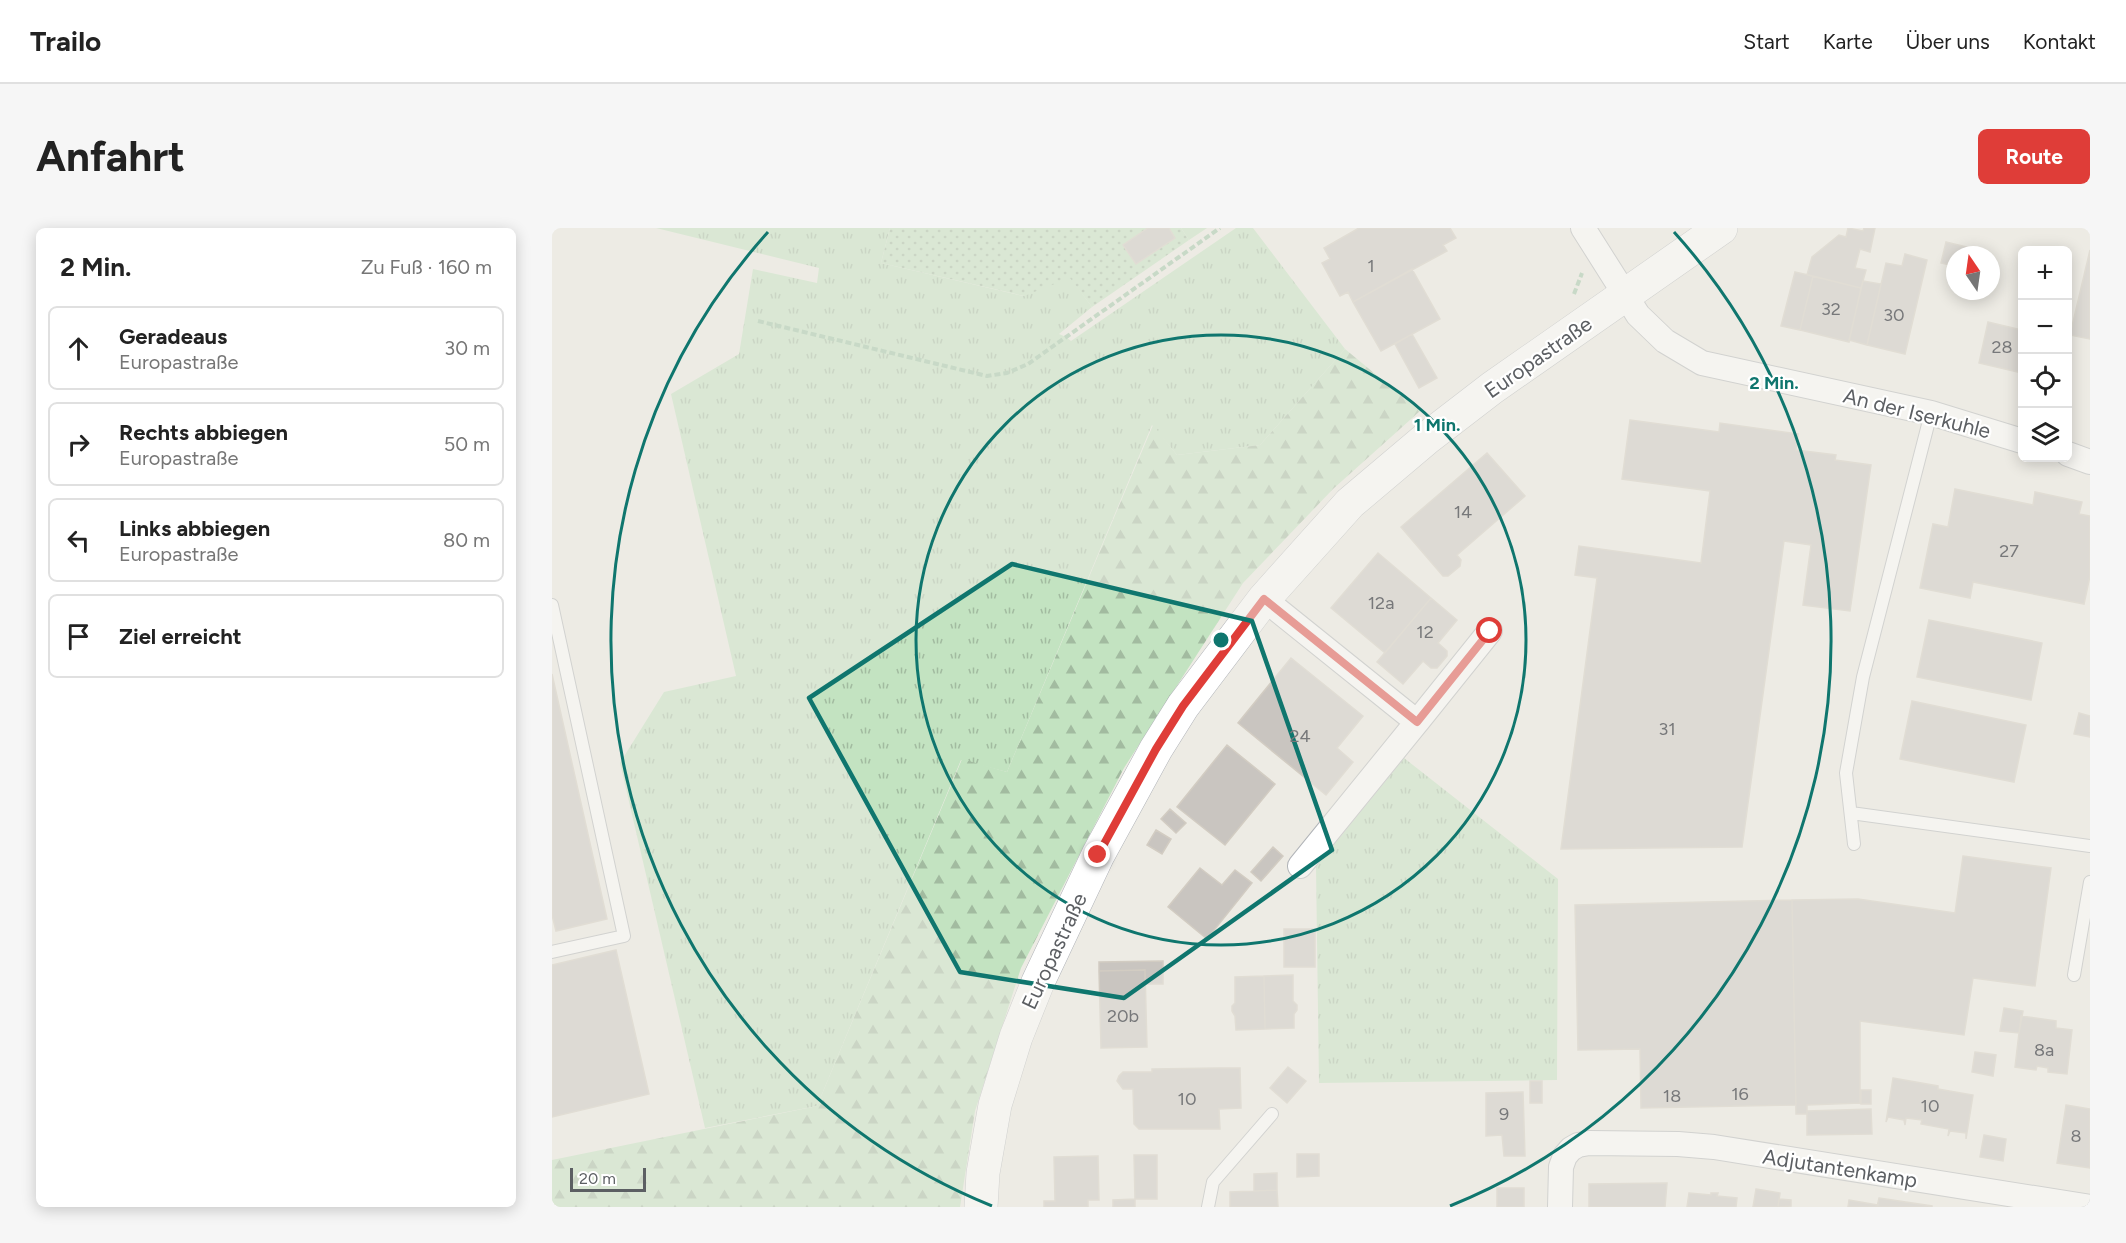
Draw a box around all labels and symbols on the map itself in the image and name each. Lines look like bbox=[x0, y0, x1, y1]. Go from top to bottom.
north arrow bbox=[1946, 246, 2000, 300]
house number: 1 bbox=[1367, 255, 1375, 277]
house number: 32 bbox=[1821, 298, 1841, 320]
house number: 30 bbox=[1883, 304, 1905, 326]
street label: Europastraße bbox=[1479, 311, 1597, 403]
house number: 28 bbox=[1991, 336, 2013, 358]
text: 2 Min. bbox=[1749, 372, 1799, 394]
street label: An der Iserkuhle bbox=[1841, 383, 1993, 443]
text: 1 Min. bbox=[1414, 414, 1460, 436]
house number: 14 bbox=[1454, 501, 1472, 523]
house number: 27 bbox=[1999, 540, 2019, 562]
house number: 12a bbox=[1368, 592, 1394, 614]
route start bbox=[1476, 617, 1502, 643]
house number: 12 bbox=[1416, 621, 1434, 643]
centre of rings bbox=[1211, 630, 1231, 650]
house number: 31 bbox=[1658, 718, 1676, 740]
house number: 24 bbox=[1289, 725, 1311, 747]
route end bbox=[1084, 841, 1110, 867]
street label: Europastraße bbox=[1016, 889, 1092, 1013]
house number: 20b bbox=[1107, 1005, 1139, 1027]
house number: 8a bbox=[2034, 1039, 2054, 1061]
house number: 16 bbox=[1731, 1083, 1749, 1105]
house number: 18 bbox=[1663, 1085, 1681, 1107]
house number: 10 bbox=[1178, 1088, 1196, 1110]
house number: 10 bbox=[1921, 1095, 1939, 1117]
house number: 9 bbox=[1499, 1103, 1509, 1125]
house number: 8 bbox=[2070, 1125, 2082, 1147]
street label: Adjutantenkamp bbox=[1761, 1143, 1919, 1193]
scale bar bbox=[570, 1165, 646, 1192]

